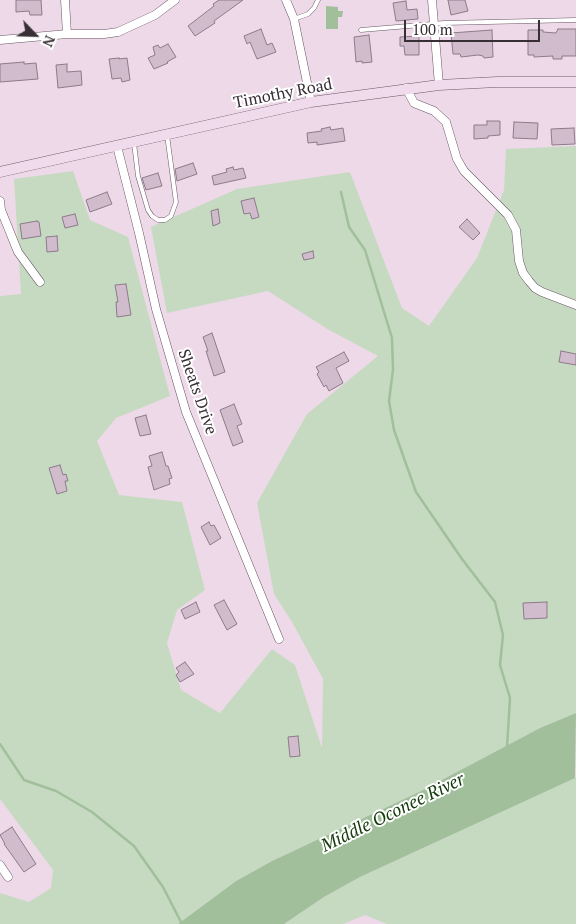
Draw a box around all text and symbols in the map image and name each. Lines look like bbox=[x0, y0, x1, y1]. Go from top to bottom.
north arrow bbox=[10, 10, 60, 60]
scale bar bbox=[406, 10, 542, 42]
text: 100 m bbox=[412, 19, 453, 39]
text: N bbox=[38, 33, 60, 50]
street label: Timothy Road bbox=[232, 75, 334, 113]
street label: Sheats Drive bbox=[173, 347, 221, 437]
water label: Middle Oconee River bbox=[318, 769, 468, 857]

